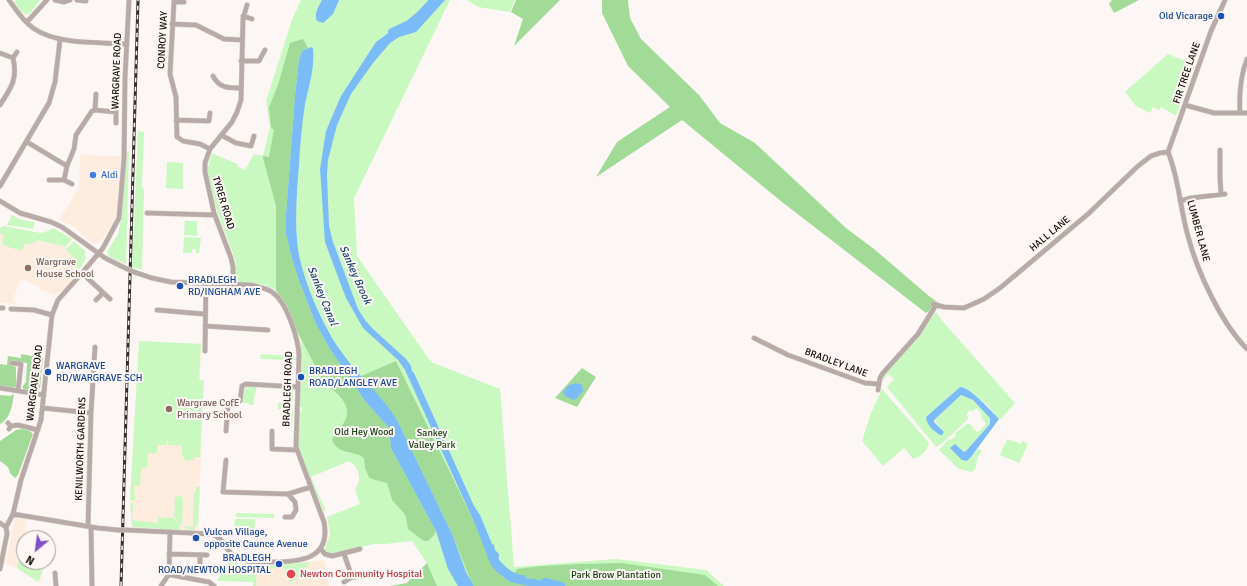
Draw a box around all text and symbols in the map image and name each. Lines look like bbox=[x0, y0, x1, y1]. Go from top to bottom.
place label: Old Vicarage bbox=[1159, 10, 1213, 22]
street label: CONROY WAY bbox=[155, 11, 171, 69]
marker: Old Vicarage bbox=[1216, 11, 1226, 21]
street label: WARGRAVE ROAD bbox=[110, 32, 124, 110]
street label: FIR TREE LANE bbox=[1171, 41, 1203, 105]
place label: Aldi bbox=[101, 169, 118, 181]
marker: Aldi bbox=[88, 170, 98, 180]
street label: TYRER ROAD bbox=[209, 175, 237, 231]
street label: LUMBER LANE bbox=[1184, 199, 1212, 263]
street label: HALL LANE bbox=[1027, 214, 1073, 254]
water label: Sankey Brook bbox=[336, 243, 374, 307]
place label: Wargrave House School bbox=[36, 256, 94, 280]
marker: Wargrave House School bbox=[23, 263, 33, 273]
water label: Sankey Canal bbox=[304, 264, 340, 328]
place label: BRADLEGH RD/INGHAM AVE bbox=[188, 274, 261, 298]
marker: BRADLEGH RD/INGHAM AVE bbox=[175, 281, 185, 291]
street label: WARGRAVE ROAD bbox=[24, 344, 46, 422]
street label: BRADLEY LANE bbox=[803, 346, 869, 380]
street label: BRADLEGH ROAD bbox=[281, 351, 295, 427]
place label: WARGRAVE RD/WARGRAVE SCH bbox=[56, 360, 143, 384]
place label: BRADLEGH ROAD/LANGLEY AVE bbox=[309, 365, 397, 388]
marker: WARGRAVE RD/WARGRAVE SCH bbox=[43, 367, 53, 377]
marker: BRADLEGH ROAD/LANGLEY AVE bbox=[296, 372, 306, 382]
street label: KENILWORTH GARDENS bbox=[73, 397, 89, 501]
place label: Wargrave CofE Primary School bbox=[177, 397, 242, 420]
marker: Wargrave CofE Primary School bbox=[164, 404, 174, 414]
park label: Old Hey Wood bbox=[334, 426, 394, 438]
park label: Sankey Valley Park bbox=[408, 427, 456, 450]
place label: Vulcan Village, opposite Caunce Avenue bbox=[204, 526, 308, 550]
north arrow bbox=[16, 530, 56, 570]
marker: Vulcan Village, opposite Caunce Avenue bbox=[191, 533, 201, 543]
place label: BRADLEGH ROAD/NEWTON HOSPITAL bbox=[158, 552, 271, 576]
text: N bbox=[24, 553, 37, 568]
marker: BRADLEGH ROAD/NEWTON HOSPITAL bbox=[274, 559, 284, 569]
marker: Newton Community Hospital bbox=[285, 568, 297, 580]
place label: Newton Community Hospital bbox=[300, 568, 422, 580]
park label: Park Brow Plantation bbox=[571, 569, 661, 581]

